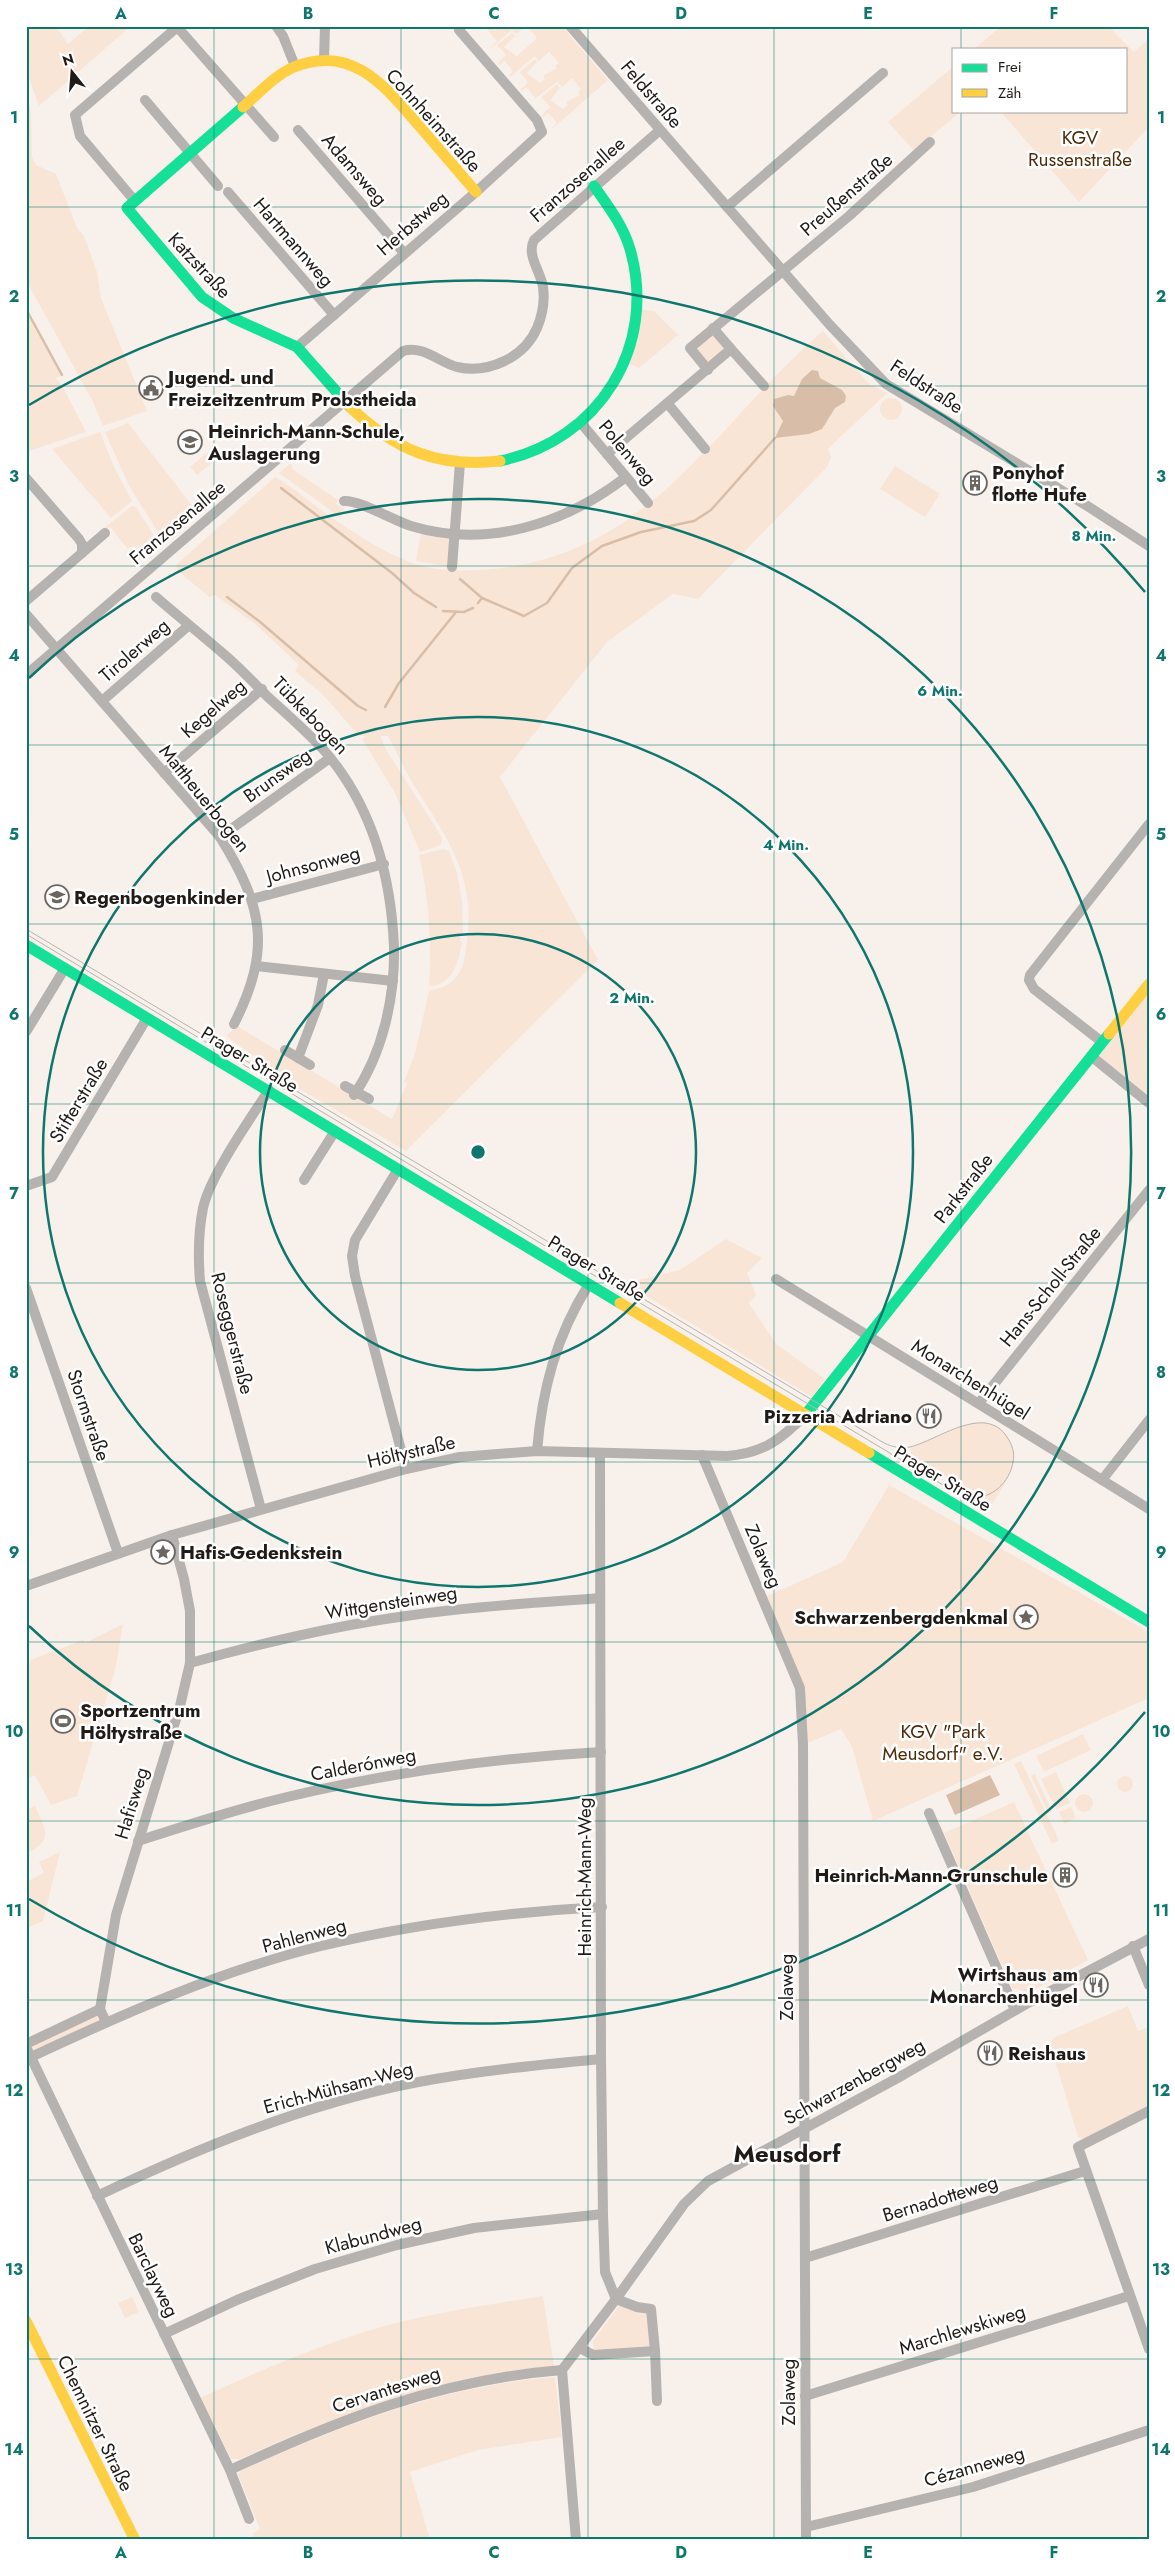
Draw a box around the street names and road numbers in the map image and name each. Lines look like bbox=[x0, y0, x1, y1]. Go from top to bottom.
street label: Feldstraße bbox=[614, 54, 689, 134]
street label: Cohnheimstraße bbox=[380, 63, 488, 178]
street label: Adamsweg bbox=[316, 127, 394, 211]
street label: Franzosenallee bbox=[524, 130, 631, 228]
street label: Preußenstraße bbox=[794, 146, 899, 242]
street label: Herbstweg bbox=[371, 185, 454, 262]
street label: Hartmannweg bbox=[247, 192, 340, 293]
street label: Katzstraße bbox=[162, 226, 237, 305]
street label: Feldstraße bbox=[885, 353, 969, 420]
street label: Polenweg bbox=[592, 414, 663, 491]
street label: Franzosenallee bbox=[123, 474, 232, 571]
street label: Tirolerweg bbox=[93, 612, 175, 688]
street label: Tübkebogen bbox=[266, 670, 355, 760]
street label: Kegelweg bbox=[175, 673, 252, 744]
street label: Mattheuerbogen bbox=[153, 739, 256, 858]
street label: Brunsweg bbox=[238, 742, 317, 809]
street label: Johnsonweg bbox=[260, 839, 363, 891]
street label: Prager Straße bbox=[196, 1020, 304, 1099]
street label: Stifterstraße bbox=[42, 1053, 114, 1148]
street label: Parkstraße bbox=[927, 1147, 999, 1229]
street label: Hans-Scholl-Straße bbox=[993, 1220, 1108, 1352]
street label: Prager Straße bbox=[543, 1229, 651, 1308]
street label: Roseggerstraße bbox=[204, 1269, 261, 1397]
street label: Monarchenhügel bbox=[906, 1332, 1035, 1427]
street label: Stormstraße bbox=[60, 1366, 117, 1465]
street label: Höltystraße bbox=[364, 1428, 458, 1475]
street label: Prager Straße bbox=[889, 1439, 997, 1518]
street label: Zolaweg bbox=[738, 1520, 789, 1592]
street label: Wittgensteinweg bbox=[323, 1579, 459, 1626]
street label: Calderónweg bbox=[308, 1741, 418, 1788]
street label: Hafisweg bbox=[108, 1764, 155, 1842]
street label: Heinrich-Mann-Weg bbox=[571, 1797, 598, 1957]
street label: Pahlenweg bbox=[259, 1911, 349, 1960]
street label: Zolaweg bbox=[773, 1954, 800, 2020]
street label: Schwarzenbergweg bbox=[779, 2031, 930, 2131]
street label: Erich-Mühsam-Weg bbox=[260, 2055, 416, 2120]
street label: Bernadotteweg bbox=[879, 2168, 1001, 2229]
street label: Klabundweg bbox=[322, 2210, 424, 2261]
street label: Barclayweg bbox=[122, 2229, 186, 2322]
street label: Marchlewskiweg bbox=[896, 2297, 1029, 2362]
street label: Chemnitzer Straße bbox=[51, 2350, 140, 2496]
street label: Cervantesweg bbox=[328, 2359, 444, 2420]
street label: Zolaweg bbox=[775, 2359, 802, 2425]
street label: Cézanneweg bbox=[921, 2439, 1028, 2494]

